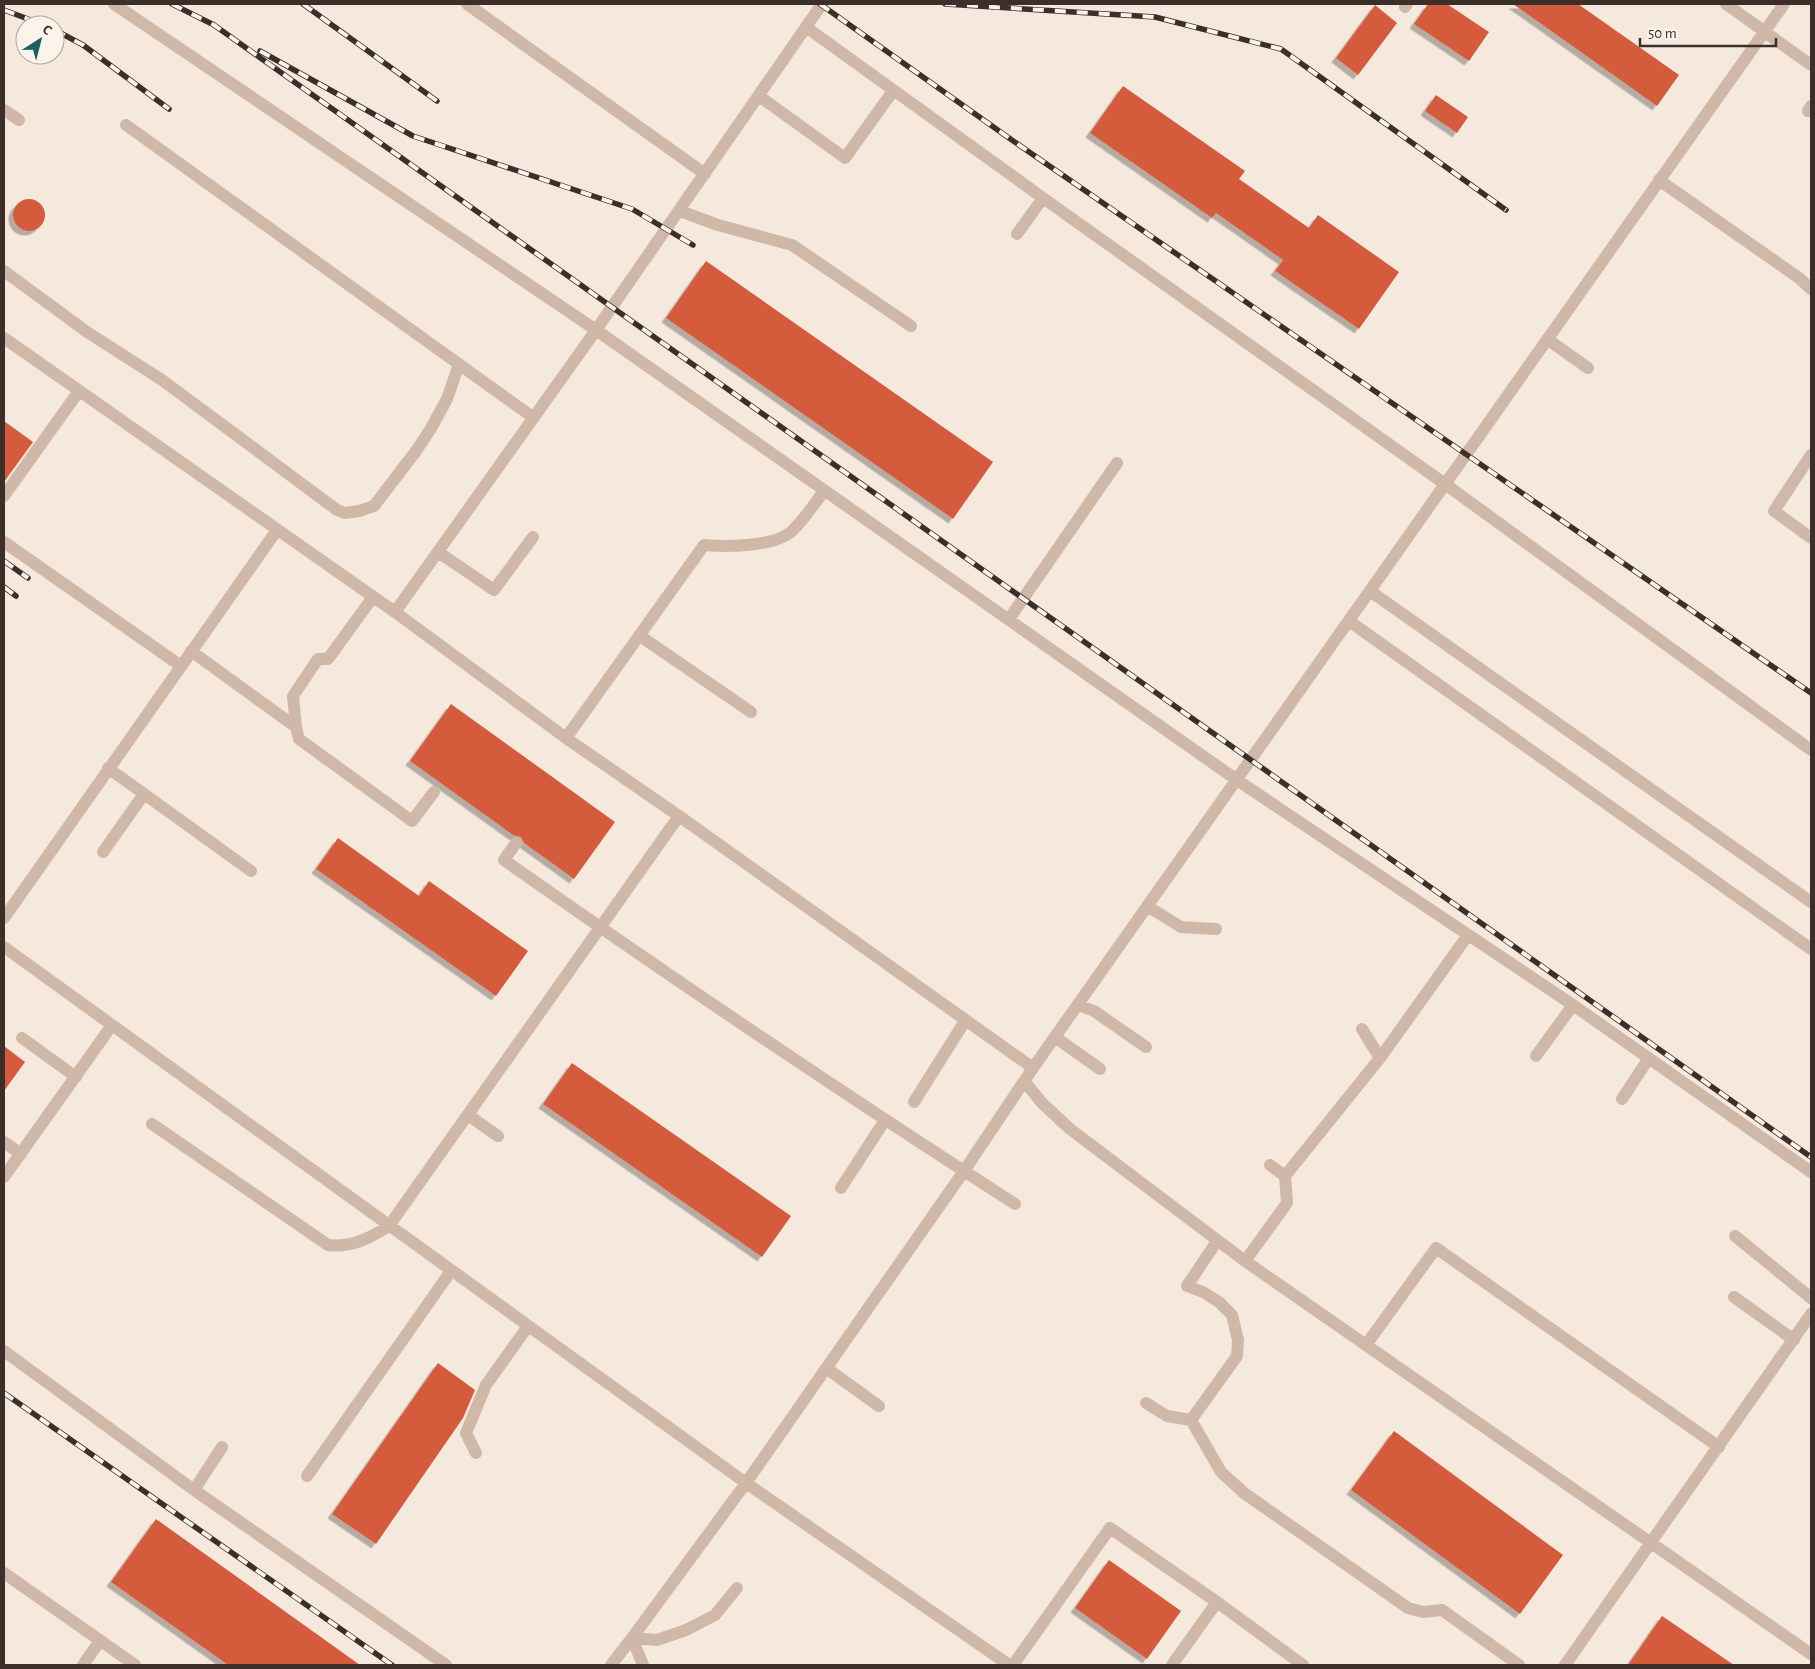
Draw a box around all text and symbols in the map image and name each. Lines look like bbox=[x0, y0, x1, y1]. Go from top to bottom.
north arrow bbox=[15, 15, 65, 65]
scale bar bbox=[1640, 15, 1776, 47]
text: С bbox=[40, 22, 55, 38]
text: 50 m bbox=[1648, 26, 1677, 41]

